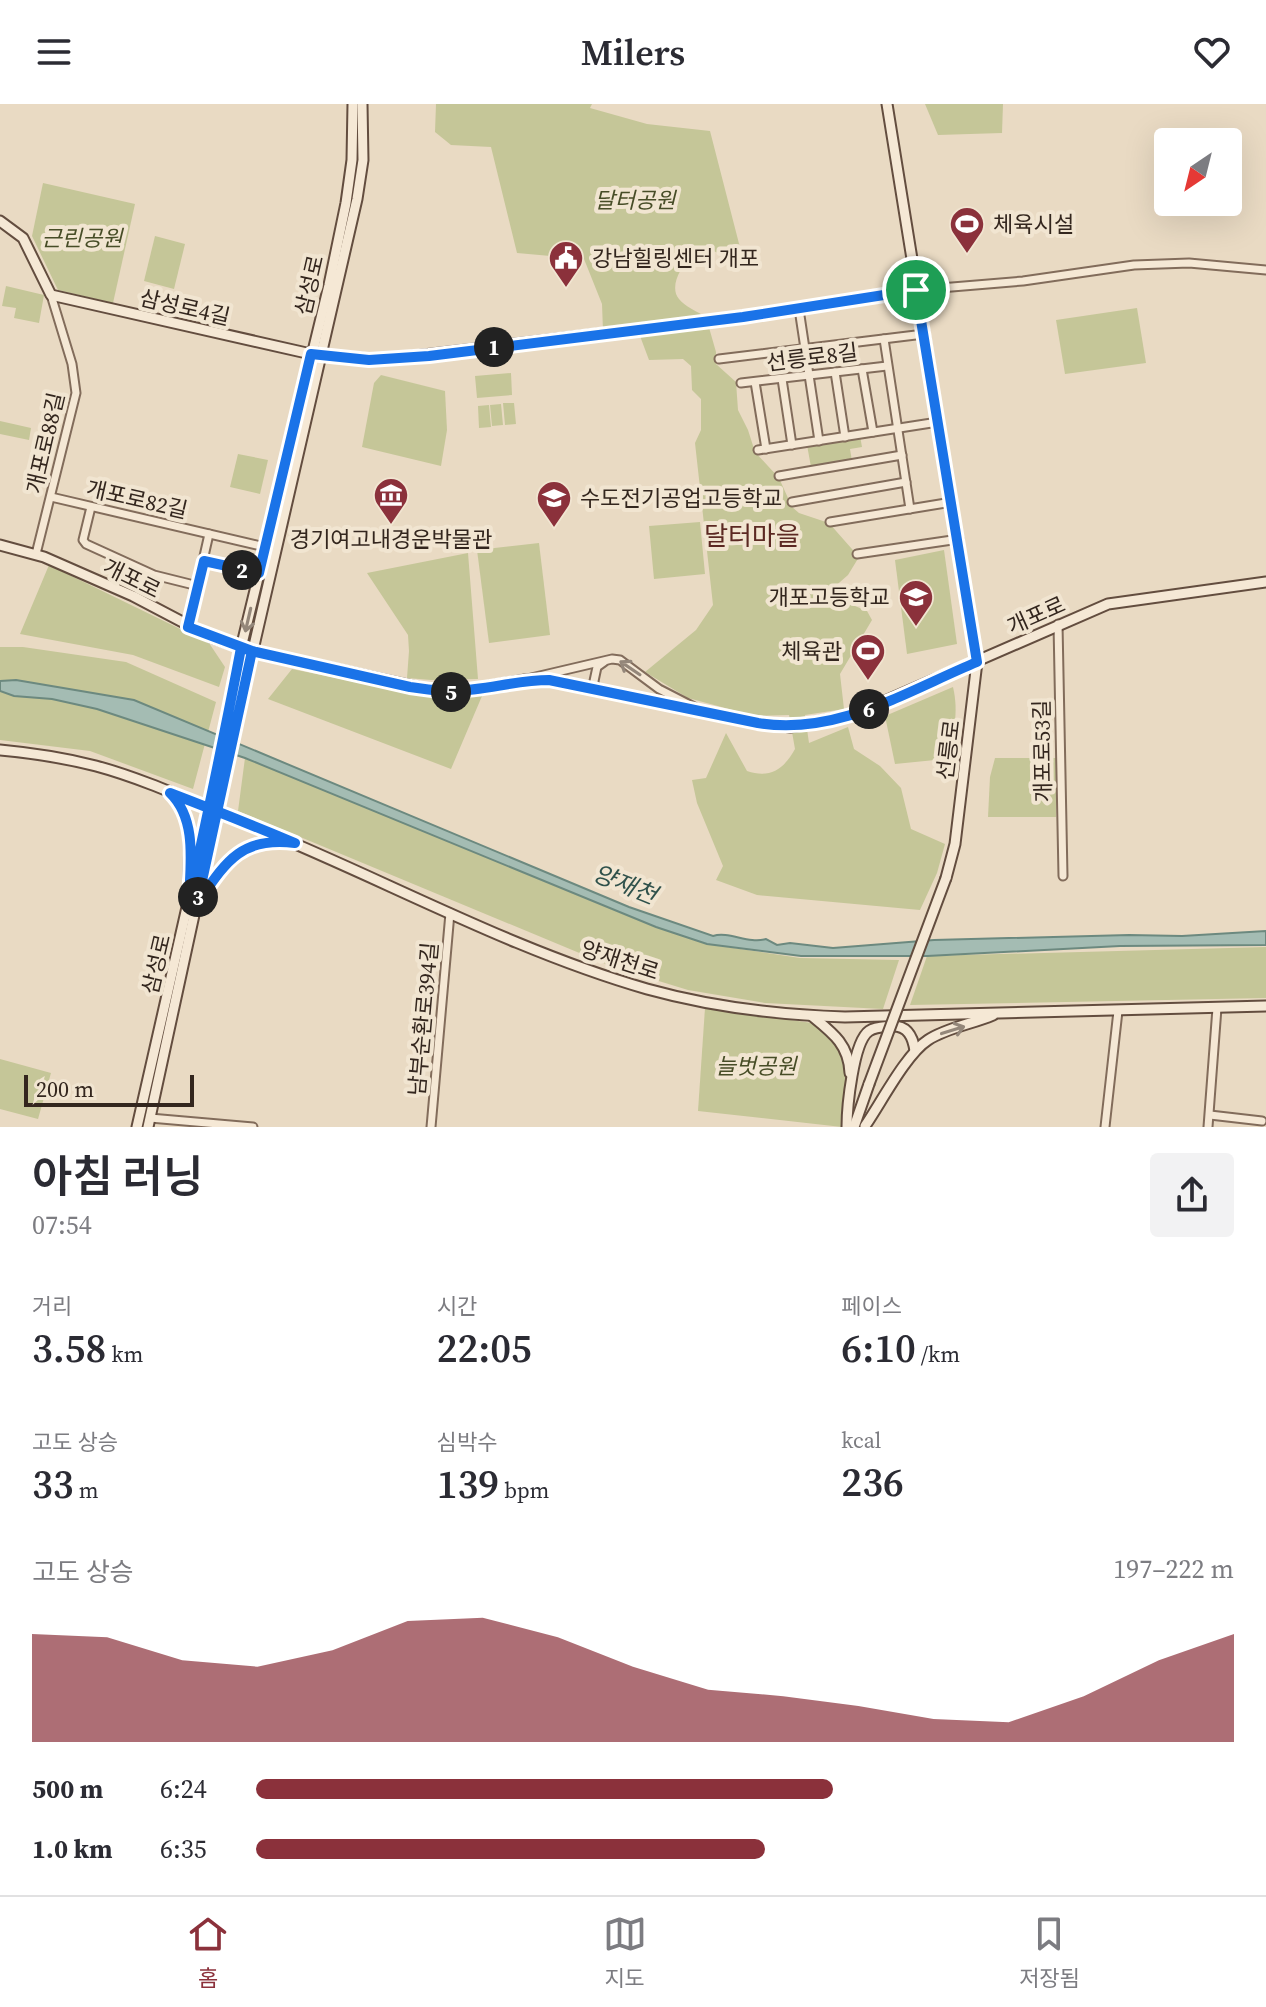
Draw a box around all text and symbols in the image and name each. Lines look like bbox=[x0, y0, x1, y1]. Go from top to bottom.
text: Milers bbox=[581, 28, 685, 77]
icon: menu bbox=[32, 30, 76, 74]
icon: heart bbox=[1190, 30, 1234, 74]
north arrow bbox=[1154, 128, 1242, 216]
map controls bbox=[1154, 128, 1242, 216]
park label: 달터공원 bbox=[595, 185, 677, 215]
sports icon: 체육시설 bbox=[948, 205, 986, 255]
place label: 체육시설 bbox=[993, 209, 1074, 239]
park label: 근린공원 bbox=[42, 223, 124, 253]
public building icon: 강남힐링센터 개포 bbox=[547, 239, 585, 289]
place label: 강남힐링센터 개포 bbox=[592, 243, 759, 273]
street label: 삼성로 bbox=[288, 252, 330, 318]
pin bbox=[882, 256, 950, 324]
icon: arrive bbox=[894, 268, 938, 312]
street label: 삼성로4길 bbox=[137, 282, 233, 332]
pin: 1 bbox=[474, 327, 514, 367]
text: 1 bbox=[488, 332, 500, 362]
street label: 선릉로8길 bbox=[765, 337, 859, 377]
street label: 개포로88길 bbox=[19, 389, 71, 497]
street label: 개포로82길 bbox=[83, 473, 191, 525]
museum icon: 경기여고내경운박물관 bbox=[372, 476, 410, 526]
school or university icon: 수도전기공업고등학교 bbox=[535, 479, 573, 529]
place label: 수도전기공업고등학교 bbox=[580, 483, 782, 513]
district label: 달터마을 bbox=[704, 518, 800, 554]
place label: 경기여고내경운박물관 bbox=[290, 524, 492, 554]
pin: 2 bbox=[222, 550, 262, 590]
street label: 개포로 bbox=[98, 551, 166, 605]
text: 2 bbox=[236, 555, 248, 585]
school or university icon: 개포고등학교 bbox=[897, 578, 935, 628]
place label: 개포고등학교 bbox=[769, 582, 890, 612]
street label: 개포로 bbox=[1002, 589, 1070, 641]
one-way arrow bbox=[239, 607, 254, 633]
sports icon: 체육관 bbox=[849, 632, 887, 682]
place label: 체육관 bbox=[781, 636, 842, 666]
one-way arrow bbox=[619, 660, 641, 676]
pin: 5 bbox=[431, 672, 471, 712]
text: 5 bbox=[445, 677, 457, 707]
pin: 6 bbox=[849, 689, 889, 729]
text: 6 bbox=[863, 694, 875, 724]
street label: 개포로53길 bbox=[1026, 699, 1058, 803]
street label: 선릉로 bbox=[929, 718, 967, 782]
water label: 양재천 bbox=[588, 856, 665, 913]
pin: 3 bbox=[178, 877, 218, 917]
text: 3 bbox=[192, 882, 204, 912]
street label: 삼성로 bbox=[135, 931, 177, 997]
street label: 양재천로 bbox=[577, 933, 663, 987]
street label: 남부순환로394길 bbox=[401, 941, 445, 1097]
one-way arrow bbox=[940, 1022, 965, 1036]
park label: 늘벗공원 bbox=[716, 1051, 798, 1081]
scale bar bbox=[24, 1071, 194, 1107]
text: 200 m bbox=[36, 1074, 94, 1104]
text: 아침 러닝 bbox=[32, 1146, 204, 1207]
button: share bbox=[1150, 1153, 1234, 1237]
text: 07:54 bbox=[32, 1207, 92, 1243]
text: 거리 bbox=[32, 1291, 72, 1321]
text: 시간 bbox=[437, 1291, 477, 1321]
text: 페이스 bbox=[841, 1291, 902, 1321]
text: 3.58 bbox=[32, 1321, 106, 1375]
text: 22:05 bbox=[437, 1321, 532, 1375]
text: 6:10 bbox=[841, 1321, 916, 1375]
text: km bbox=[106, 1339, 143, 1369]
text: /km bbox=[916, 1339, 960, 1369]
text: kcal bbox=[841, 1425, 881, 1455]
text: 고도 상승 bbox=[32, 1427, 118, 1457]
text: 심박수 bbox=[437, 1427, 497, 1457]
text: 236 bbox=[841, 1455, 904, 1509]
text: 33 bbox=[32, 1457, 74, 1511]
text: 139 bbox=[437, 1457, 499, 1511]
text: m bbox=[74, 1475, 99, 1505]
text: bpm bbox=[499, 1475, 549, 1505]
text: 197–222 m bbox=[1113, 1551, 1234, 1587]
text: 고도 상승 bbox=[32, 1554, 134, 1590]
text: 500 m bbox=[32, 1771, 103, 1807]
text: 6:24 bbox=[160, 1771, 207, 1807]
text: 1.0 km bbox=[32, 1831, 113, 1867]
text: 6:35 bbox=[160, 1831, 207, 1867]
tab: 홈 bbox=[186, 1912, 230, 1993]
tab: 지도 bbox=[603, 1912, 647, 1993]
tab: 저장됨 bbox=[1019, 1912, 1080, 1993]

